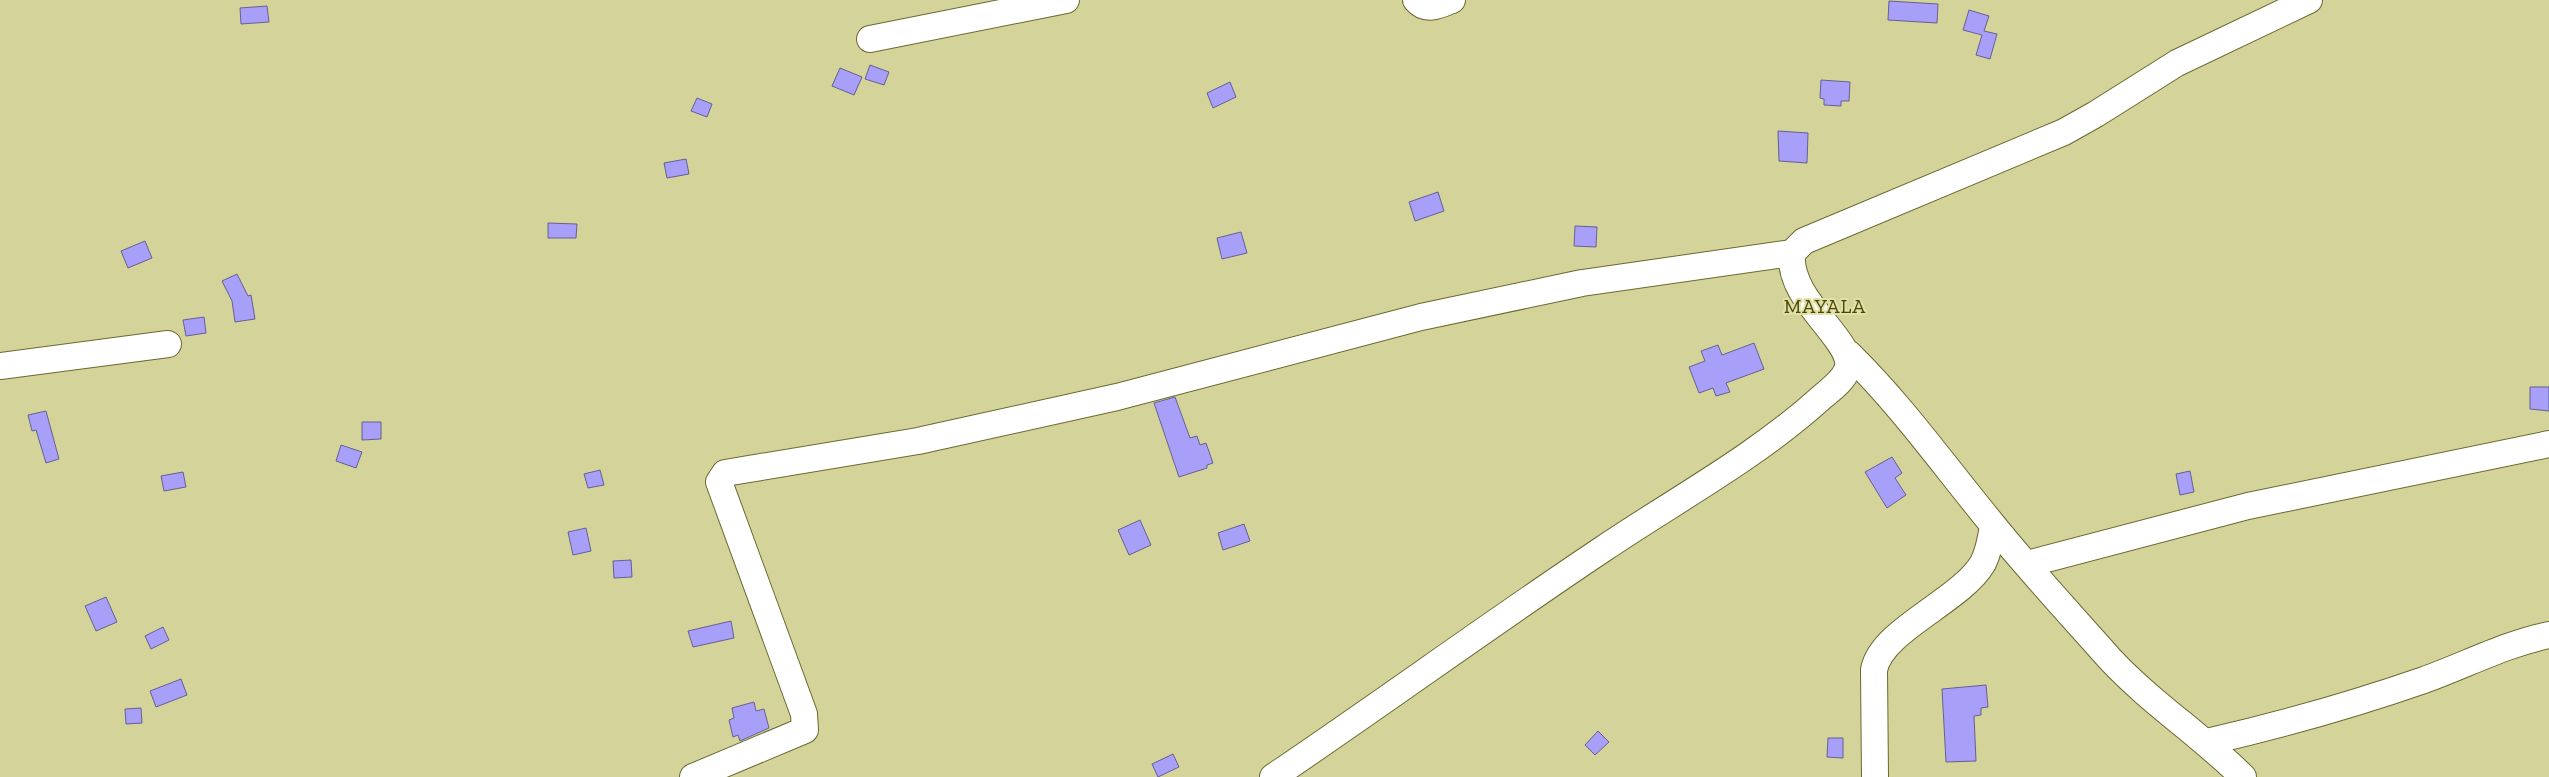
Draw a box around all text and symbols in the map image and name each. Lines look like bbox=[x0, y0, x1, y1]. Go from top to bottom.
district label: MAYALA bbox=[1784, 294, 1866, 318]

